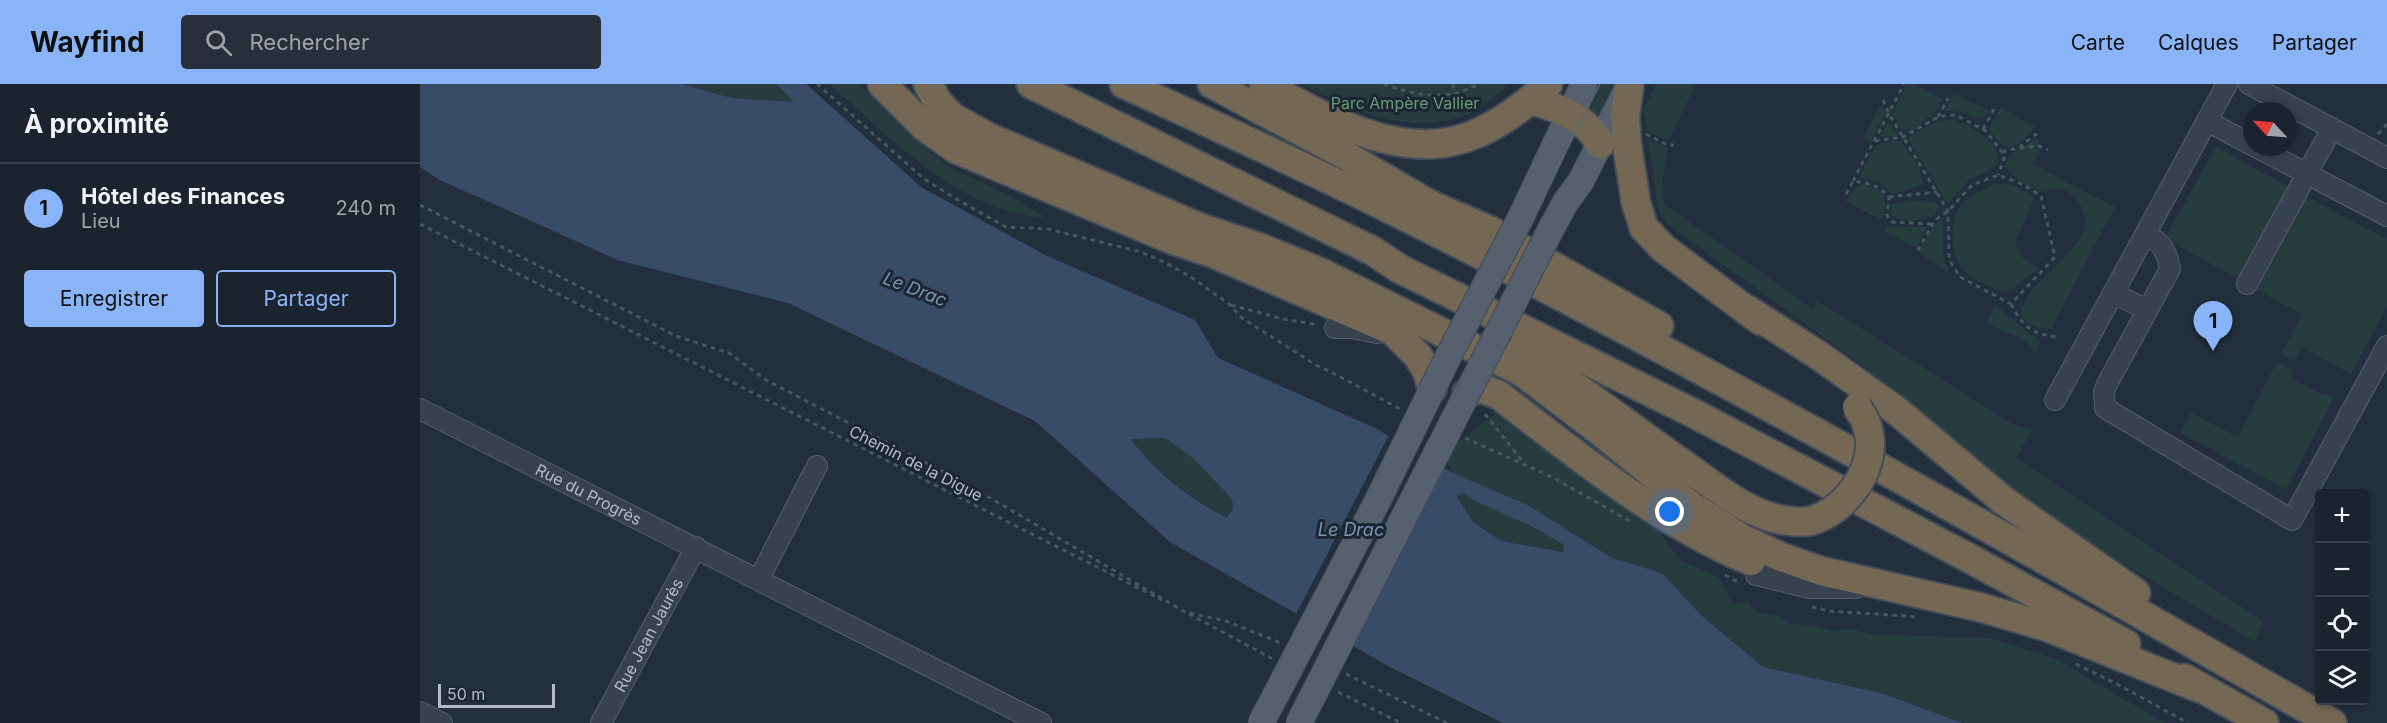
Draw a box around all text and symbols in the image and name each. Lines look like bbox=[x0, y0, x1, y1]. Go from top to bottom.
search box bbox=[181, 15, 601, 69]
text: Wayfind bbox=[30, 25, 145, 59]
icon: search bbox=[202, 26, 235, 59]
text: Rechercher bbox=[250, 29, 369, 55]
text: Carte bbox=[2071, 30, 2125, 55]
text: Calques bbox=[2158, 30, 2239, 55]
text: Partager bbox=[2272, 30, 2357, 55]
park label: Parc Ampère Vallier bbox=[1331, 93, 1479, 113]
north arrow bbox=[2243, 102, 2297, 156]
text: À proximité bbox=[24, 108, 169, 139]
text: Hôtel des Finances bbox=[81, 183, 285, 209]
text: 1 bbox=[39, 196, 48, 220]
text: 240 m bbox=[335, 196, 396, 220]
text: Lieu bbox=[81, 209, 121, 233]
water label: Le Drac bbox=[880, 267, 950, 311]
button: Enregistrer bbox=[24, 270, 204, 327]
button: Partager bbox=[216, 270, 396, 327]
pin: 1 bbox=[2194, 302, 2232, 351]
street label: Chemin de la Digue bbox=[846, 421, 986, 505]
street label: Rue du Progrès bbox=[532, 459, 645, 529]
map controls bbox=[2315, 489, 2369, 705]
button: + bbox=[2315, 489, 2369, 543]
your location bbox=[1655, 497, 1684, 526]
water label: Le Drac bbox=[1318, 519, 1384, 540]
button: − bbox=[2315, 543, 2369, 597]
street label: Rue Jean Jaurès bbox=[610, 575, 687, 695]
button: locate bbox=[2315, 597, 2369, 651]
button: layers bbox=[2315, 651, 2369, 705]
scale bar bbox=[438, 681, 555, 708]
text: 50 m bbox=[447, 684, 485, 704]

